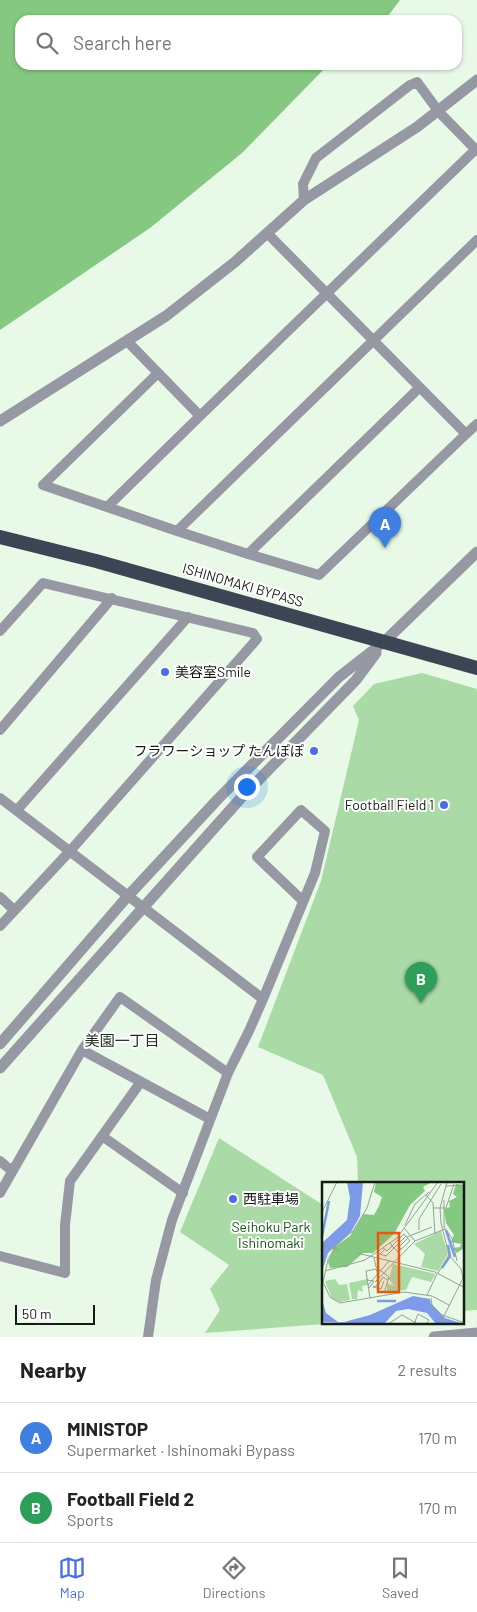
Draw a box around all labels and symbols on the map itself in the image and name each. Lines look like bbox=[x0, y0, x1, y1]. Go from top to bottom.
pin: A bbox=[369, 507, 401, 548]
street label: ISHINOMAKI BYPASS bbox=[181, 559, 305, 610]
place label: 美容室Smile bbox=[175, 663, 251, 680]
marker: 美容室Smile bbox=[159, 666, 171, 678]
place label: フラワーショップ たんぽぽ bbox=[133, 742, 304, 759]
marker: フラワーショップ たんぽぽ bbox=[308, 745, 320, 757]
your location bbox=[234, 774, 260, 800]
place label: Football Field 1 bbox=[345, 796, 434, 813]
marker: Football Field 1 bbox=[438, 799, 450, 811]
pin: B bbox=[405, 962, 437, 1003]
district label: 美園一丁目 bbox=[84, 1031, 160, 1049]
inset map bbox=[322, 1182, 464, 1324]
place label: 西駐車場 bbox=[243, 1190, 299, 1207]
marker: 西駐車場 bbox=[227, 1193, 239, 1205]
park label: Seihoku Park Ishinomaki bbox=[231, 1218, 311, 1251]
scale bar bbox=[15, 1302, 95, 1325]

